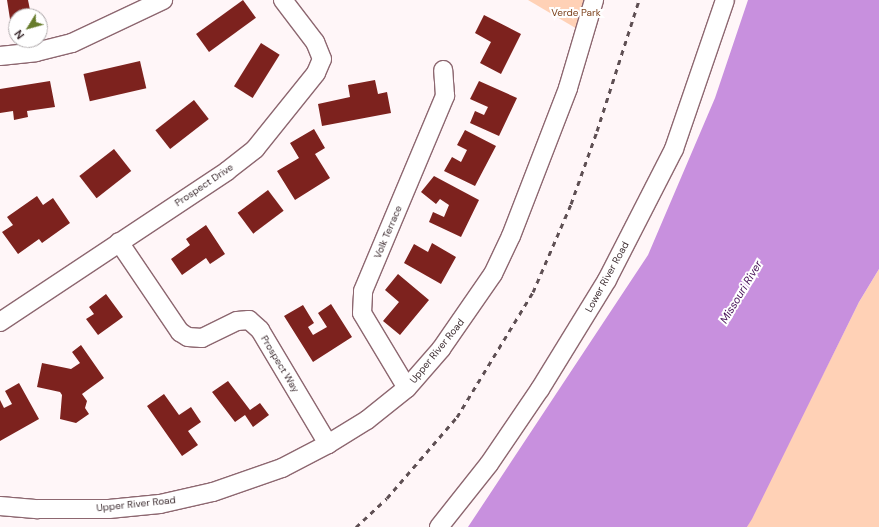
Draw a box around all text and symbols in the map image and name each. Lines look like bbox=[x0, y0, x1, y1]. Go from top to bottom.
park label: Verde Park bbox=[551, 7, 601, 19]
north arrow bbox=[8, 8, 48, 48]
text: N bbox=[11, 27, 27, 42]
street label: Prospect Drive bbox=[172, 161, 236, 209]
street label: Volk Terrace bbox=[371, 204, 405, 260]
street label: Lower River Road bbox=[583, 240, 631, 314]
water label: Missouri River bbox=[717, 258, 765, 326]
street label: Upper River Road bbox=[407, 316, 467, 386]
street label: Prospect Way bbox=[258, 333, 302, 395]
street label: Upper River Road bbox=[96, 494, 176, 514]

